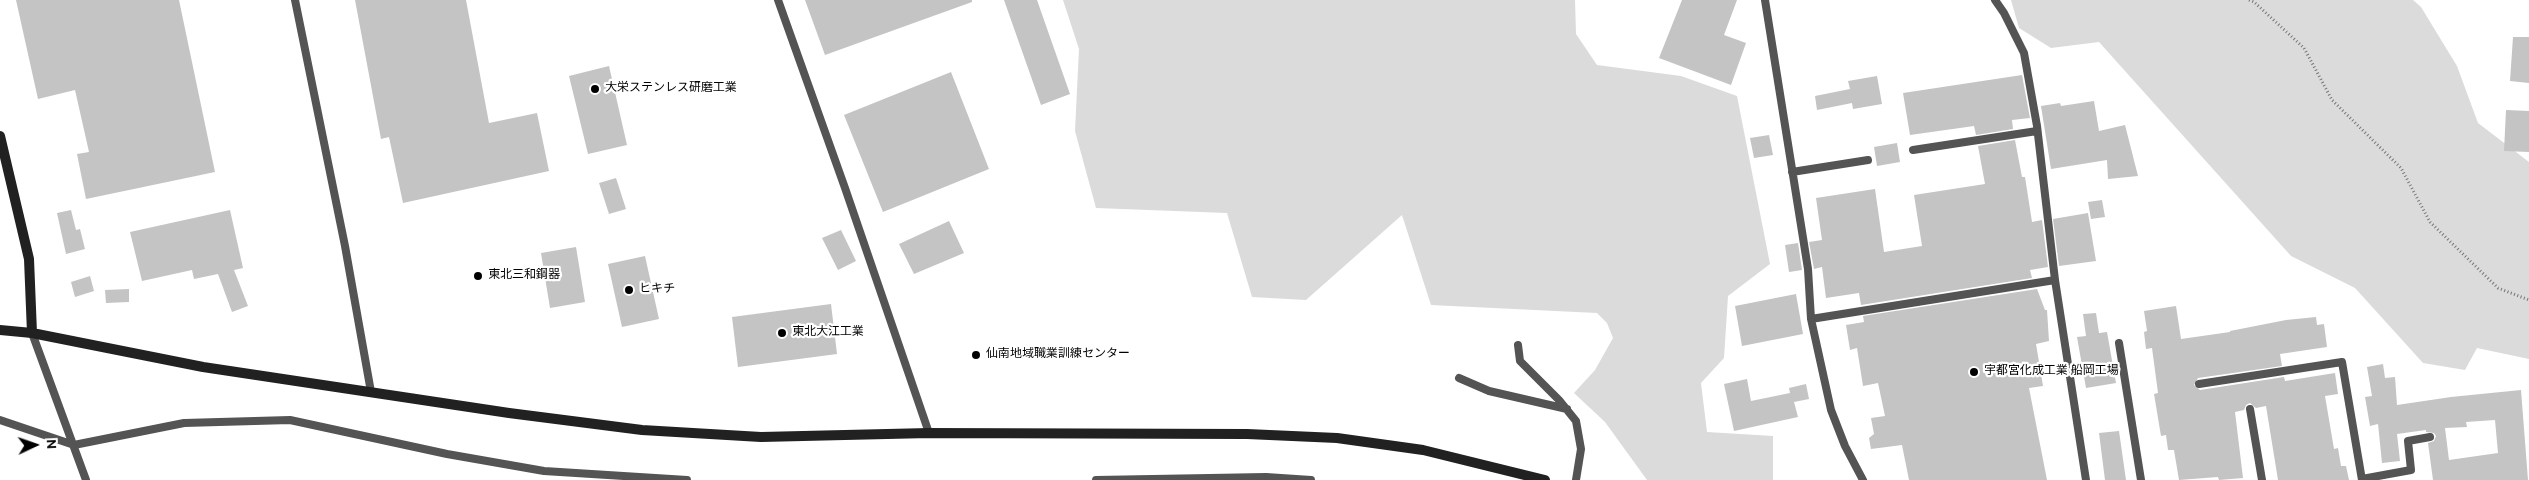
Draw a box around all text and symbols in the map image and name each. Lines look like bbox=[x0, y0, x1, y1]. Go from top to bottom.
place label: 大栄ステンレス研磨工業 bbox=[605, 82, 737, 96]
marker: 大栄ステンレス研磨工業 bbox=[589, 83, 601, 95]
place label: 東北三和鋼器 bbox=[488, 269, 560, 283]
marker: 東北三和鋼器 bbox=[472, 270, 484, 282]
place label: ヒキチ bbox=[639, 283, 675, 297]
marker: ヒキチ bbox=[623, 284, 635, 296]
place label: 東北大江工業 bbox=[792, 326, 864, 340]
marker: 東北大江工業 bbox=[776, 327, 788, 339]
place label: 仙南地域職業訓練センター bbox=[986, 348, 1130, 362]
marker: 仙南地域職業訓練センター bbox=[970, 349, 982, 361]
place label: 宇都宮化成工業 船岡工場 bbox=[1984, 365, 2119, 379]
marker: 宇都宮化成工業 船岡工場 bbox=[1968, 366, 1980, 378]
north arrow bbox=[10, 420, 60, 470]
text: N bbox=[42, 439, 59, 450]

